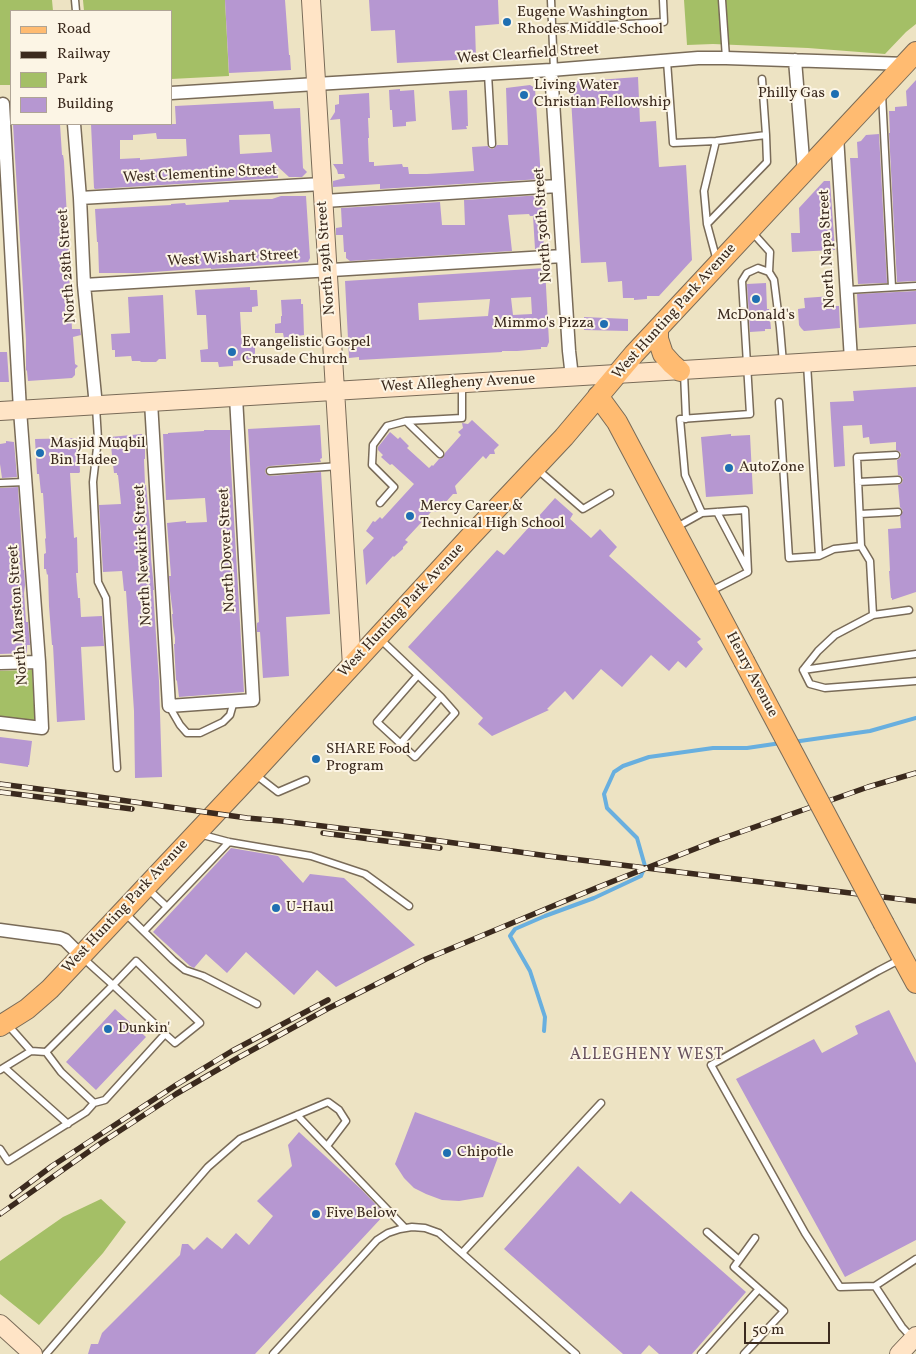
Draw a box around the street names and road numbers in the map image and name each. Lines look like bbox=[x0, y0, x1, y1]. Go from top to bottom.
street label: West Clearfield Street bbox=[456, 41, 600, 69]
street label: West Clementine Street bbox=[122, 162, 278, 188]
street label: North 30th Street bbox=[531, 167, 557, 283]
street label: North Napa Street bbox=[816, 189, 840, 309]
street label: North 29th Street bbox=[314, 200, 340, 316]
street label: North 28th Street bbox=[55, 208, 81, 324]
street label: West Hunting Park Avenue bbox=[609, 240, 741, 384]
street label: West Wishart Street bbox=[167, 247, 299, 271]
street label: West Allegheny Avenue bbox=[380, 371, 536, 397]
street label: North Newkirk Street bbox=[131, 484, 157, 626]
street label: North Dover Street bbox=[216, 487, 240, 613]
street label: West Hunting Park Avenue bbox=[335, 540, 469, 682]
street label: North Marston Street bbox=[5, 544, 33, 686]
street label: Henry Avenue bbox=[721, 629, 781, 721]
street label: West Hunting Park Avenue bbox=[59, 836, 193, 978]

